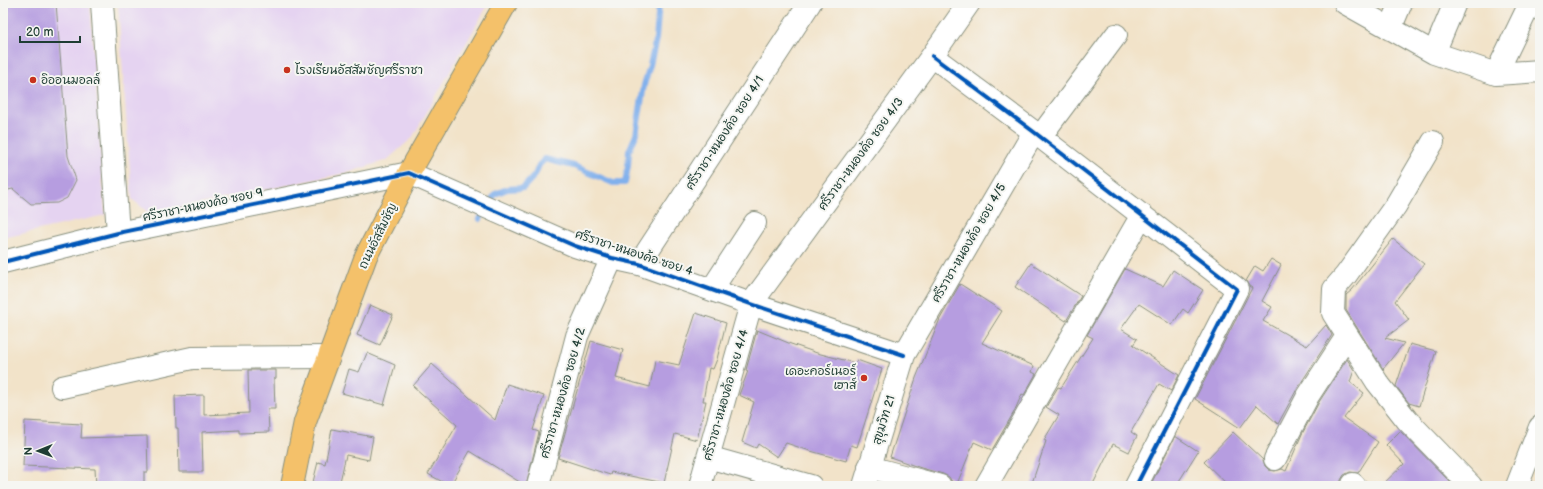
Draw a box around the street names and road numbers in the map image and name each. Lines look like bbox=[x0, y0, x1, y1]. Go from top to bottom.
street label: ศรีราชา-หนองค้อ ซอย 4/1 bbox=[682, 73, 768, 193]
street label: ศรีราชา-หนองค้อ ซอย 4/3 bbox=[815, 95, 907, 213]
street label: ศรีราชา-หนองค้อ ซอย 4/5 bbox=[929, 181, 1009, 305]
street label: ศรีราชา-หนองค้อ ซอย 9 bbox=[142, 185, 265, 225]
street label: ถนนอัสสัมชัญ bbox=[356, 201, 400, 271]
street label: ศรีราชา-หนองค้อ ซอย 4 bbox=[573, 227, 695, 279]
street label: ศรีราชา-หนองค้อ ซอย 4/2 bbox=[537, 326, 589, 460]
street label: ศรีราชา-หนองค้อ ซอย 4/4 bbox=[700, 327, 752, 462]
street label: สุขุมวิท 21 bbox=[869, 394, 900, 447]

